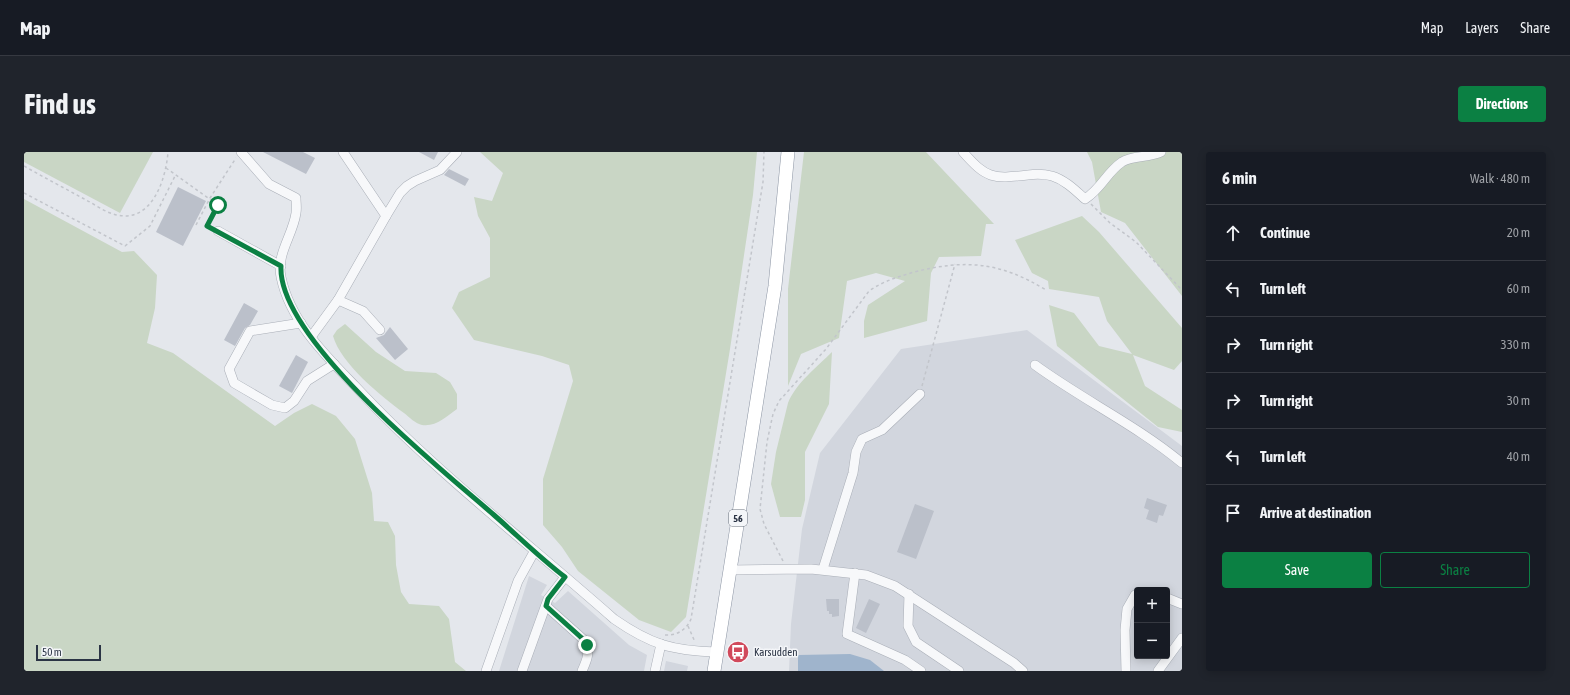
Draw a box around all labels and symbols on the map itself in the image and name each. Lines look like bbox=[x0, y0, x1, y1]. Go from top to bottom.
route start bbox=[209, 196, 227, 214]
road number: 56 bbox=[729, 510, 747, 526]
route end bbox=[578, 636, 596, 654]
bus stop icon: Karsudden bbox=[725, 639, 751, 665]
scale bar bbox=[36, 643, 101, 662]
place label: Karsudden bbox=[754, 646, 797, 658]

